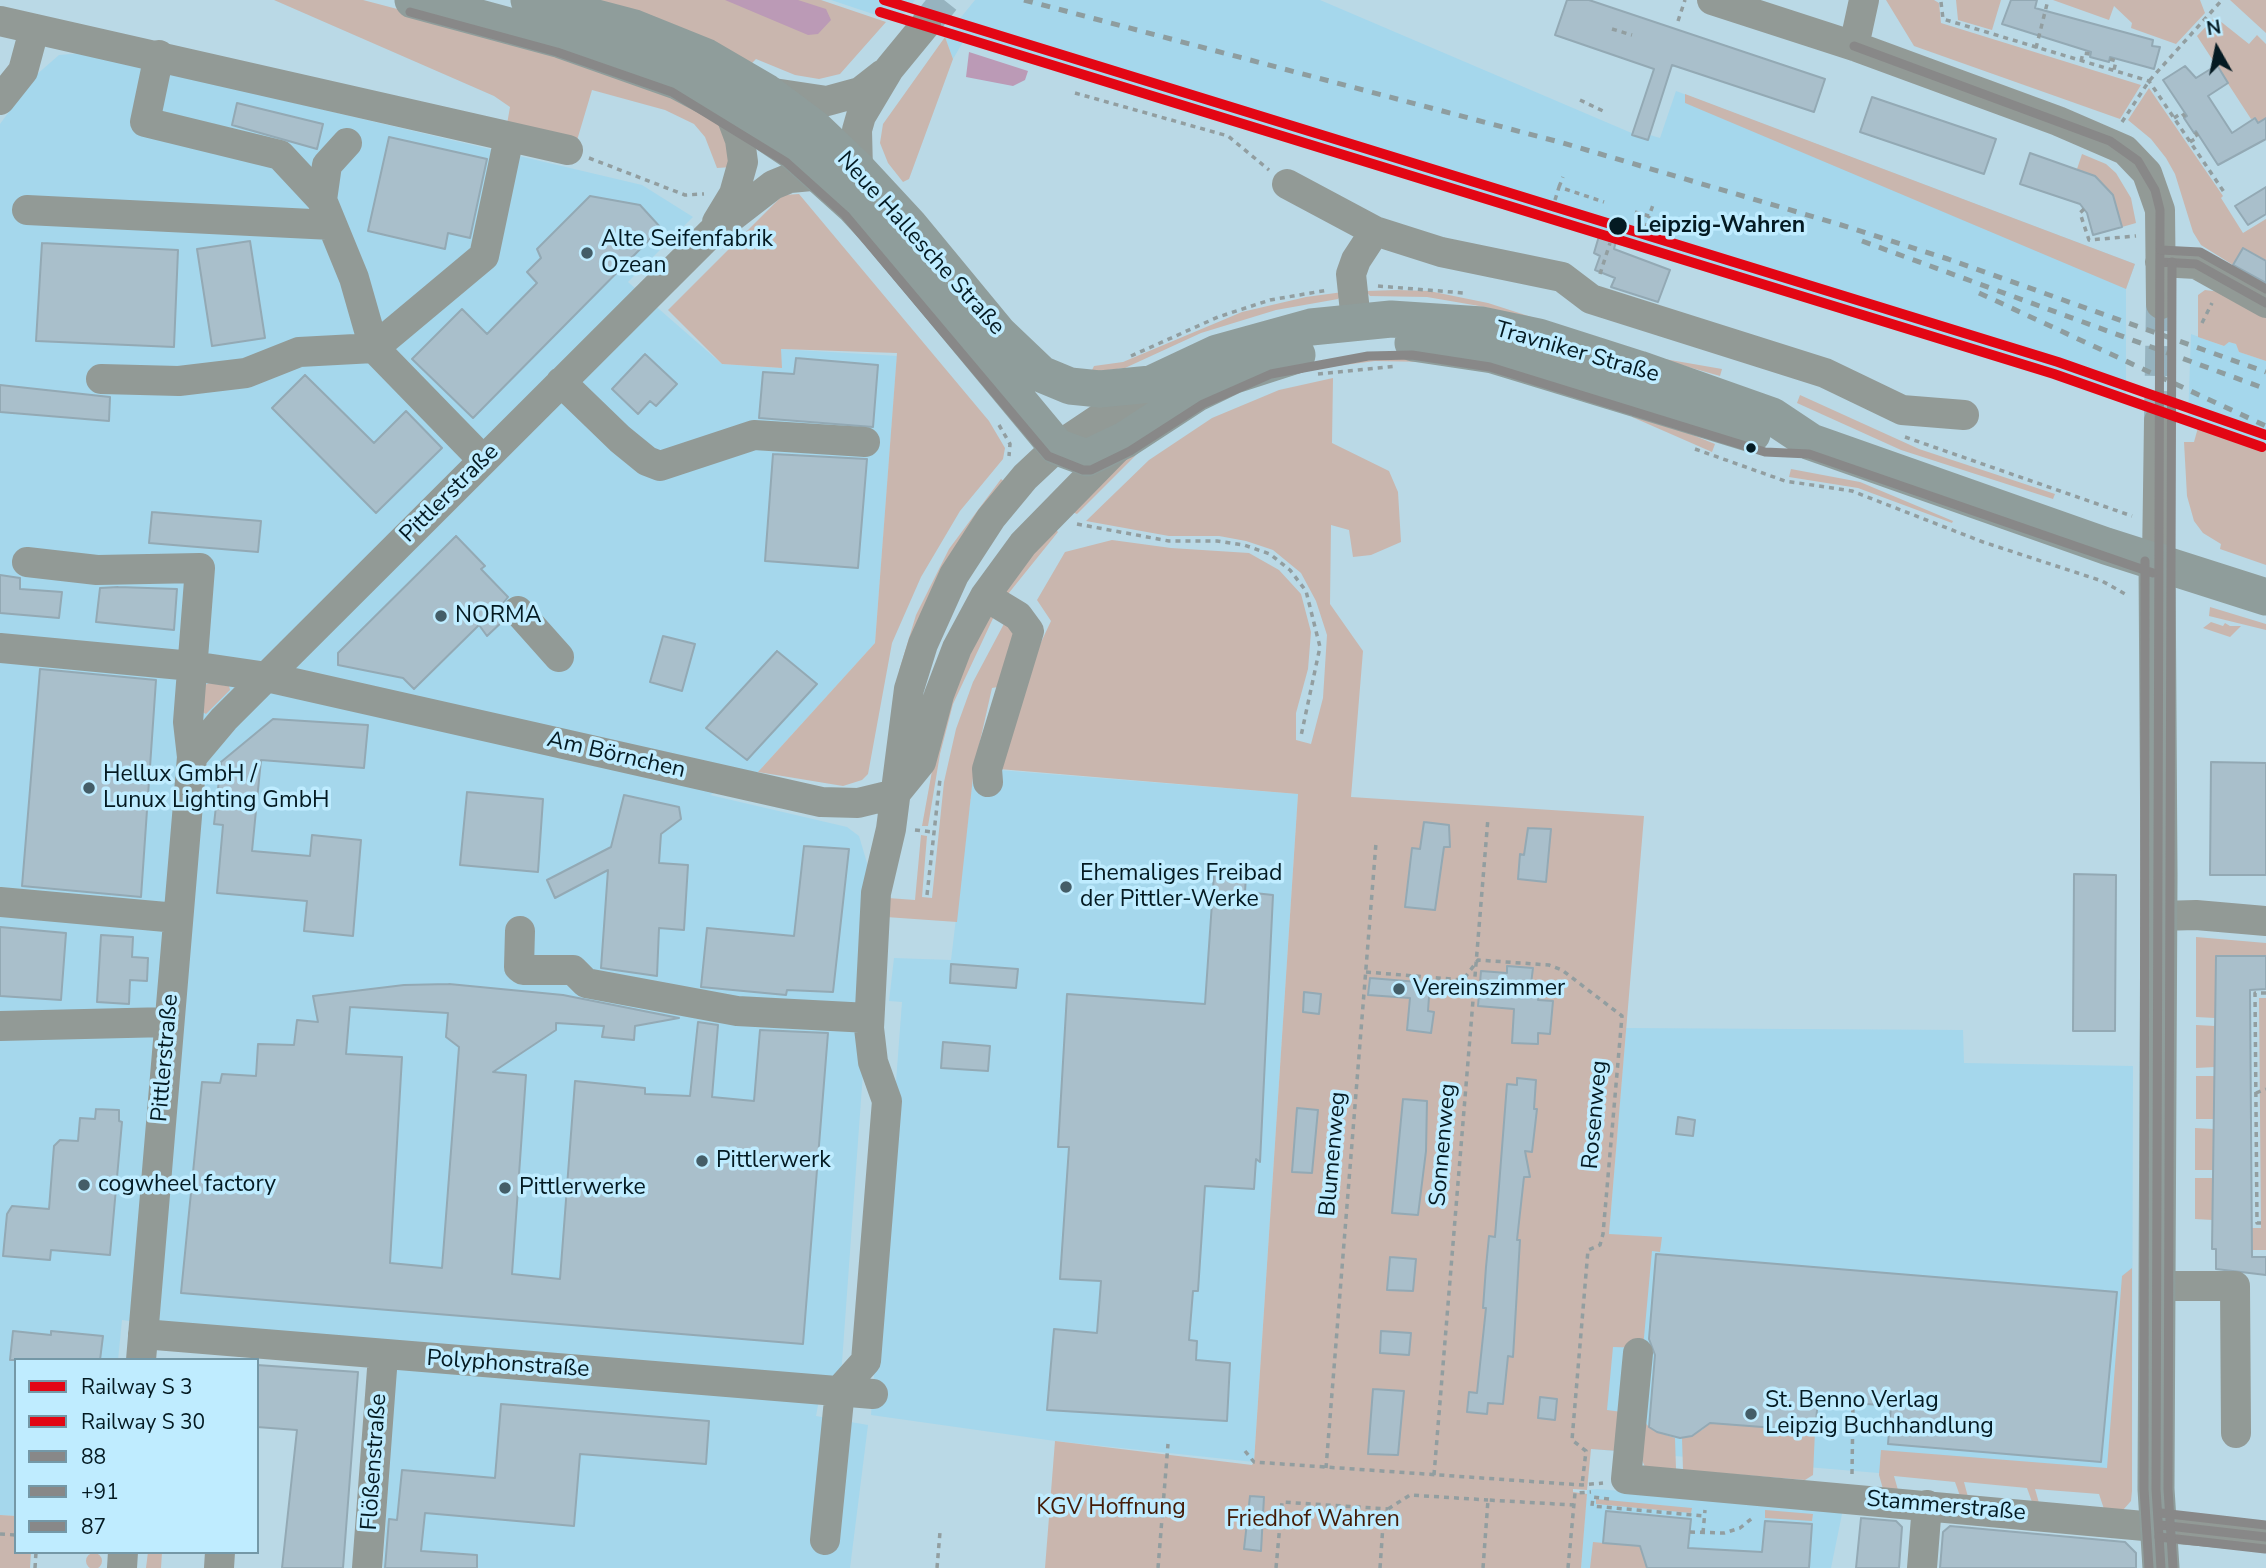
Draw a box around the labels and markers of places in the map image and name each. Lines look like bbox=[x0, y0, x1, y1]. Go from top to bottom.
place label: Leipzig-Wahren bbox=[1636, 212, 1805, 240]
marker: Leipzig-Wahren bbox=[1607, 215, 1629, 237]
place label: Alte Seifenfabrik Ozean bbox=[601, 226, 773, 280]
marker: Alte Seifenfabrik Ozean bbox=[579, 245, 595, 261]
unlabelled marker bbox=[1744, 441, 1758, 455]
place label: NORMA bbox=[455, 602, 541, 630]
marker: NORMA bbox=[433, 608, 449, 624]
place label: Hellux GmbH / Lunux Lighting GmbH bbox=[103, 761, 330, 815]
marker: Hellux GmbH / Lunux Lighting GmbH bbox=[81, 780, 97, 796]
place label: Ehemaliges Freibad der Pittler-Werke bbox=[1080, 860, 1282, 914]
marker: Ehemaliges Freibad der Pittler-Werke bbox=[1058, 879, 1074, 895]
place label: Vereinszimmer bbox=[1413, 975, 1565, 1003]
marker: Vereinszimmer bbox=[1391, 981, 1407, 997]
place label: Pittlerwerk bbox=[716, 1147, 831, 1175]
marker: Pittlerwerk bbox=[694, 1153, 710, 1169]
place label: cogwheel factory bbox=[98, 1171, 276, 1199]
place label: Pittlerwerke bbox=[519, 1174, 646, 1202]
marker: cogwheel factory bbox=[76, 1177, 92, 1193]
marker: Pittlerwerke bbox=[497, 1180, 513, 1196]
place label: St. Benno Verlag Leipzig Buchhandlung bbox=[1765, 1387, 1994, 1441]
marker: St. Benno Verlag Leipzig Buchhandlung bbox=[1743, 1406, 1759, 1422]

